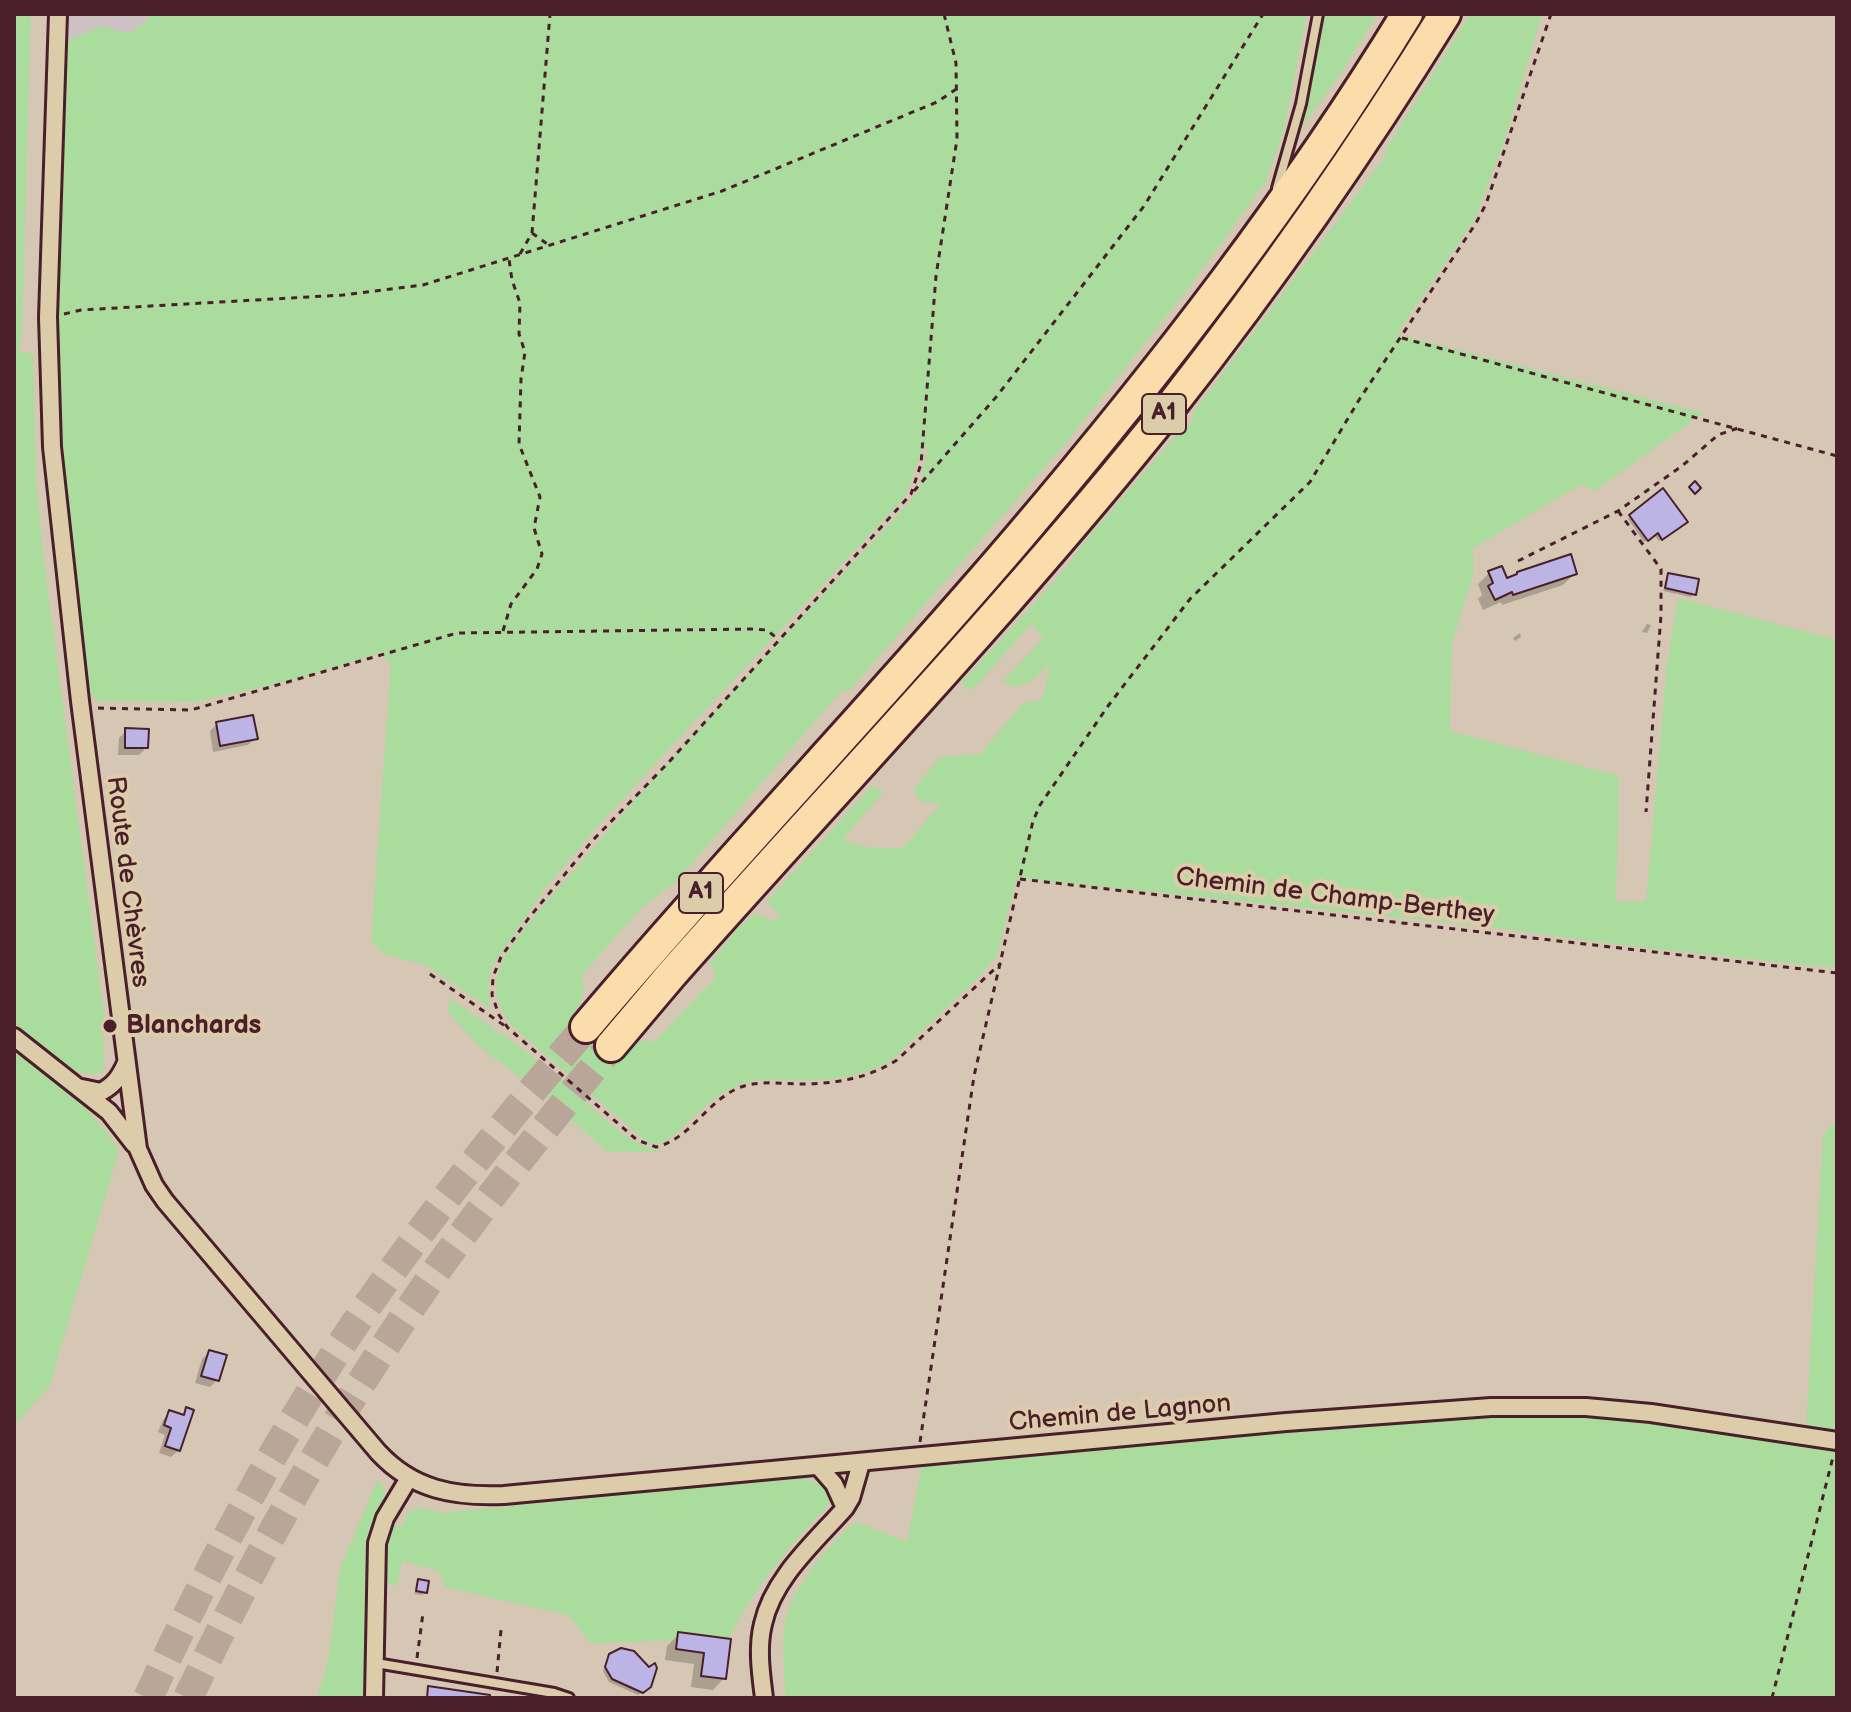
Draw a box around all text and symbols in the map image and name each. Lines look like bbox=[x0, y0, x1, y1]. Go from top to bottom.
road number: A1 bbox=[1142, 394, 1186, 434]
street label: Route de Chèvres bbox=[99, 775, 155, 989]
street label: Chemin de Champ-Berthey bbox=[1174, 862, 1496, 932]
road number: A1 bbox=[679, 873, 723, 913]
place label: Blanchards bbox=[126, 1010, 261, 1042]
marker: Blanchards bbox=[101, 1017, 119, 1035]
street label: Chemin de Lagnon bbox=[1008, 1389, 1232, 1439]

